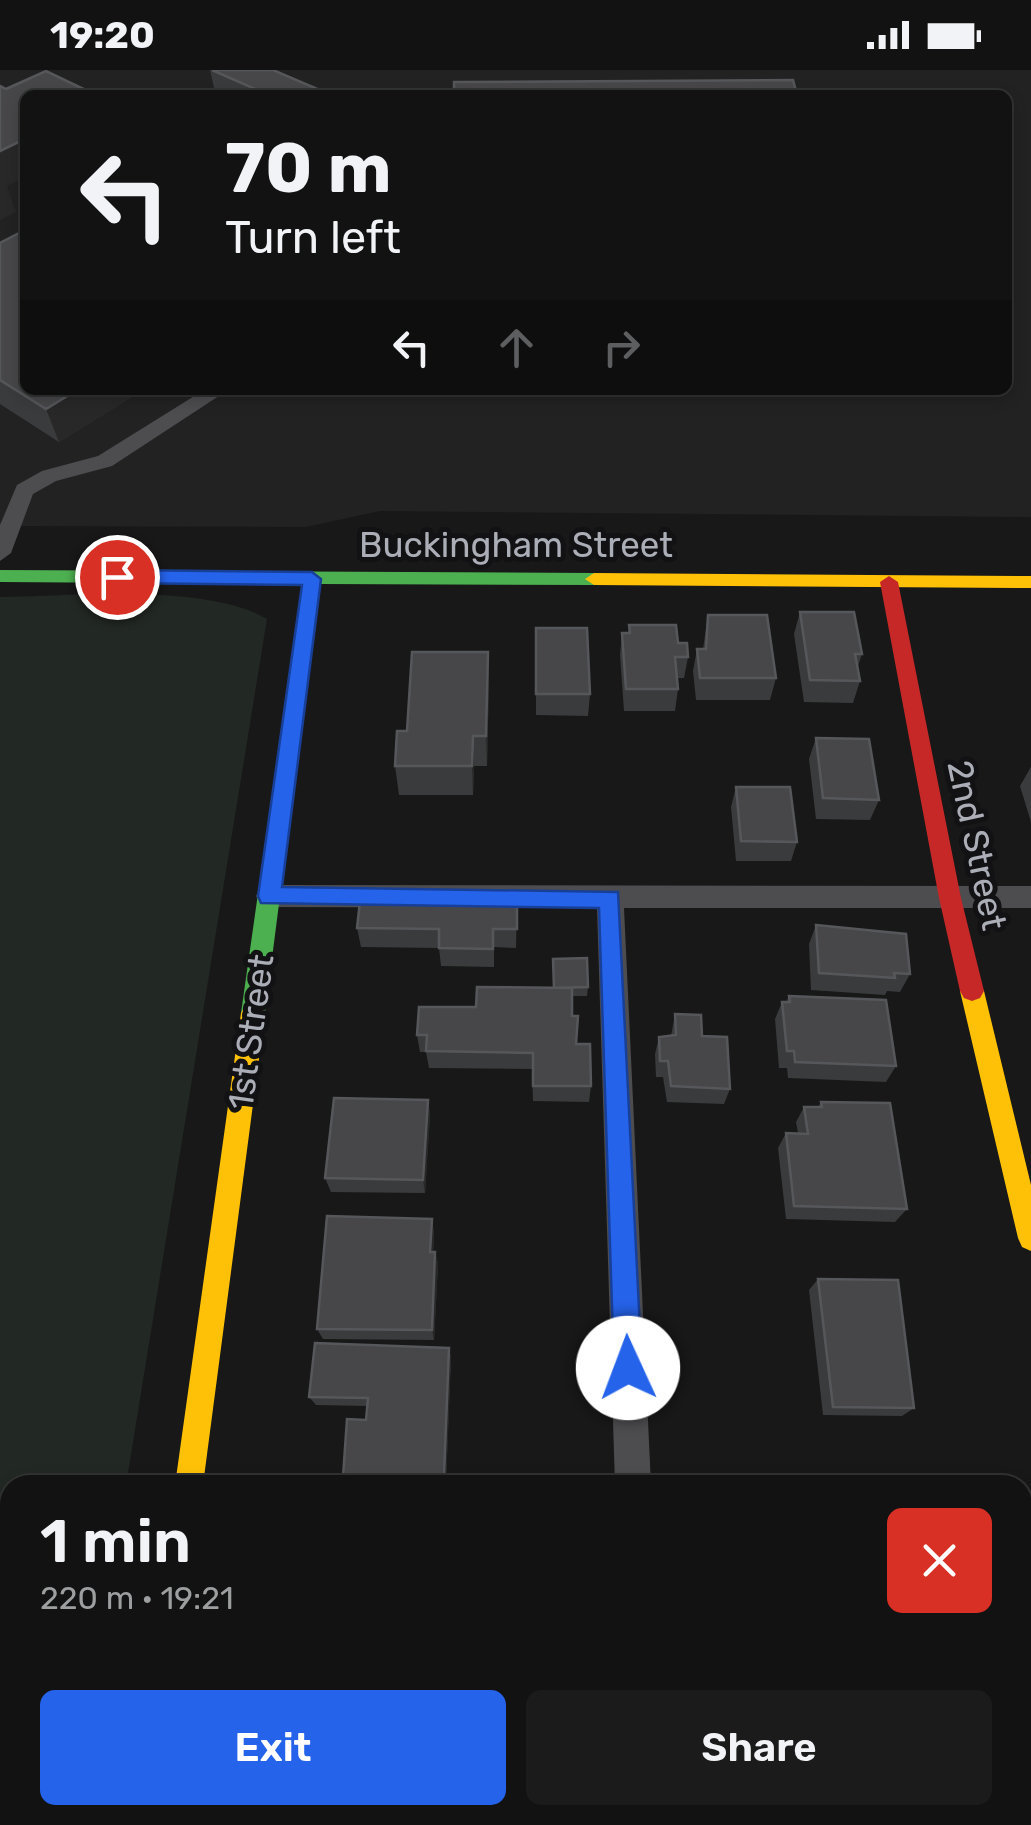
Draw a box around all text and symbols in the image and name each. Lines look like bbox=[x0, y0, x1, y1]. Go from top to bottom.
text: 19:20 bbox=[50, 12, 155, 58]
text: 70 m bbox=[225, 127, 392, 210]
icon: left bbox=[60, 130, 190, 260]
text: Turn left bbox=[225, 211, 401, 264]
icon: left bbox=[384, 320, 439, 375]
icon: ahead bbox=[489, 320, 544, 375]
icon: right bbox=[594, 320, 649, 375]
street label: Buckingham Street bbox=[359, 524, 673, 566]
pin bbox=[75, 535, 160, 620]
icon: arrive bbox=[90, 550, 145, 605]
street label: 2nd Street bbox=[939, 756, 1015, 934]
street label: 1st Street bbox=[219, 952, 283, 1112]
position arrow bbox=[576, 1316, 680, 1420]
text: 1 min bbox=[40, 1506, 191, 1577]
button: close bbox=[887, 1508, 992, 1613]
text: 220 m · 19:21 bbox=[40, 1579, 234, 1617]
button: Exit bbox=[40, 1690, 506, 1805]
button: Share bbox=[526, 1690, 992, 1805]

